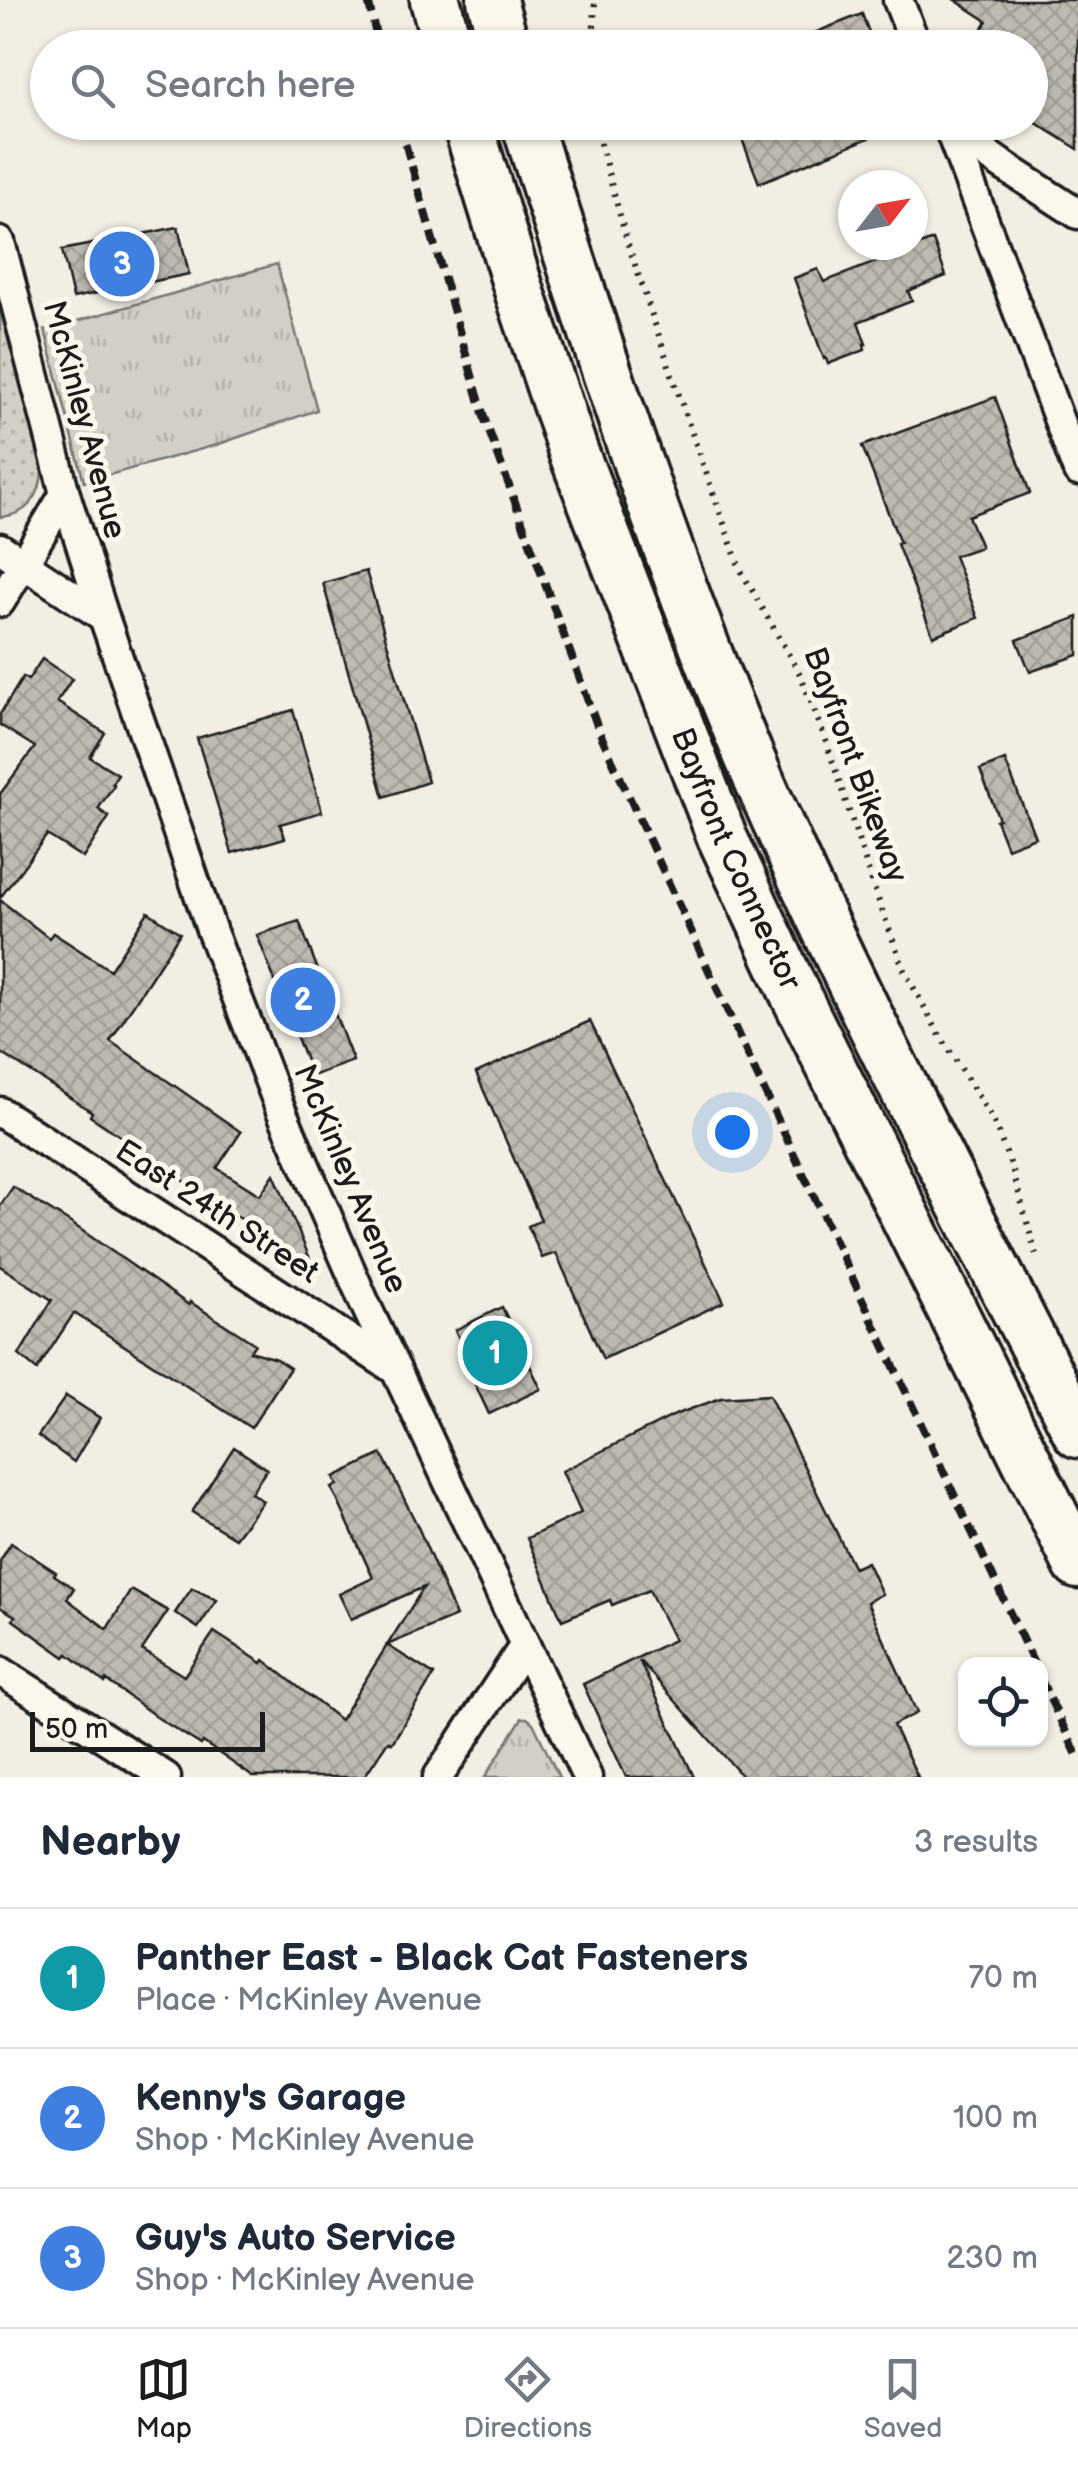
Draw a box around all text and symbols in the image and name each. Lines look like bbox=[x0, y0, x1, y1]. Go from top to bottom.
search box bbox=[30, 30, 1048, 140]
icon: search bbox=[65, 58, 120, 113]
text: Search here bbox=[145, 63, 356, 108]
north arrow bbox=[838, 170, 928, 260]
pin: 3 bbox=[90, 226, 154, 302]
street label: McKinley Avenue bbox=[33, 297, 135, 543]
street label: Bayfront Bikeway bbox=[794, 642, 916, 888]
street label: Bayfront Connector bbox=[662, 722, 810, 997]
pin: 2 bbox=[270, 962, 336, 1038]
street label: McKinley Avenue bbox=[284, 1059, 416, 1299]
your location bbox=[707, 1107, 758, 1158]
street label: East 24th Street bbox=[108, 1132, 326, 1292]
pin: 1 bbox=[462, 1316, 528, 1390]
map controls bbox=[958, 1657, 1048, 1747]
button: locate bbox=[958, 1657, 1048, 1747]
scale bar bbox=[30, 1707, 265, 1752]
text: 50 m bbox=[45, 1713, 108, 1746]
text: Nearby bbox=[40, 1817, 180, 1868]
text: 3 results bbox=[914, 1823, 1038, 1862]
text: Panther East - Black Cat Fasteners bbox=[135, 1936, 748, 1981]
text: 1 bbox=[66, 1959, 79, 1998]
text: 70 m bbox=[968, 1959, 1038, 1998]
text: Place · McKinley Avenue bbox=[135, 1981, 482, 2020]
text: Kenny's Garage bbox=[135, 2076, 406, 2121]
text: 2 bbox=[63, 2099, 82, 2138]
text: 100 m bbox=[953, 2099, 1038, 2138]
text: Shop · McKinley Avenue bbox=[135, 2121, 474, 2160]
text: Guy's Auto Service bbox=[135, 2216, 456, 2261]
text: 3 bbox=[63, 2239, 82, 2278]
text: 230 m bbox=[946, 2239, 1038, 2278]
text: Shop · McKinley Avenue bbox=[135, 2261, 474, 2300]
tab: Map bbox=[136, 2352, 192, 2445]
tab: Directions bbox=[463, 2352, 592, 2445]
tab: Saved bbox=[864, 2352, 942, 2445]

